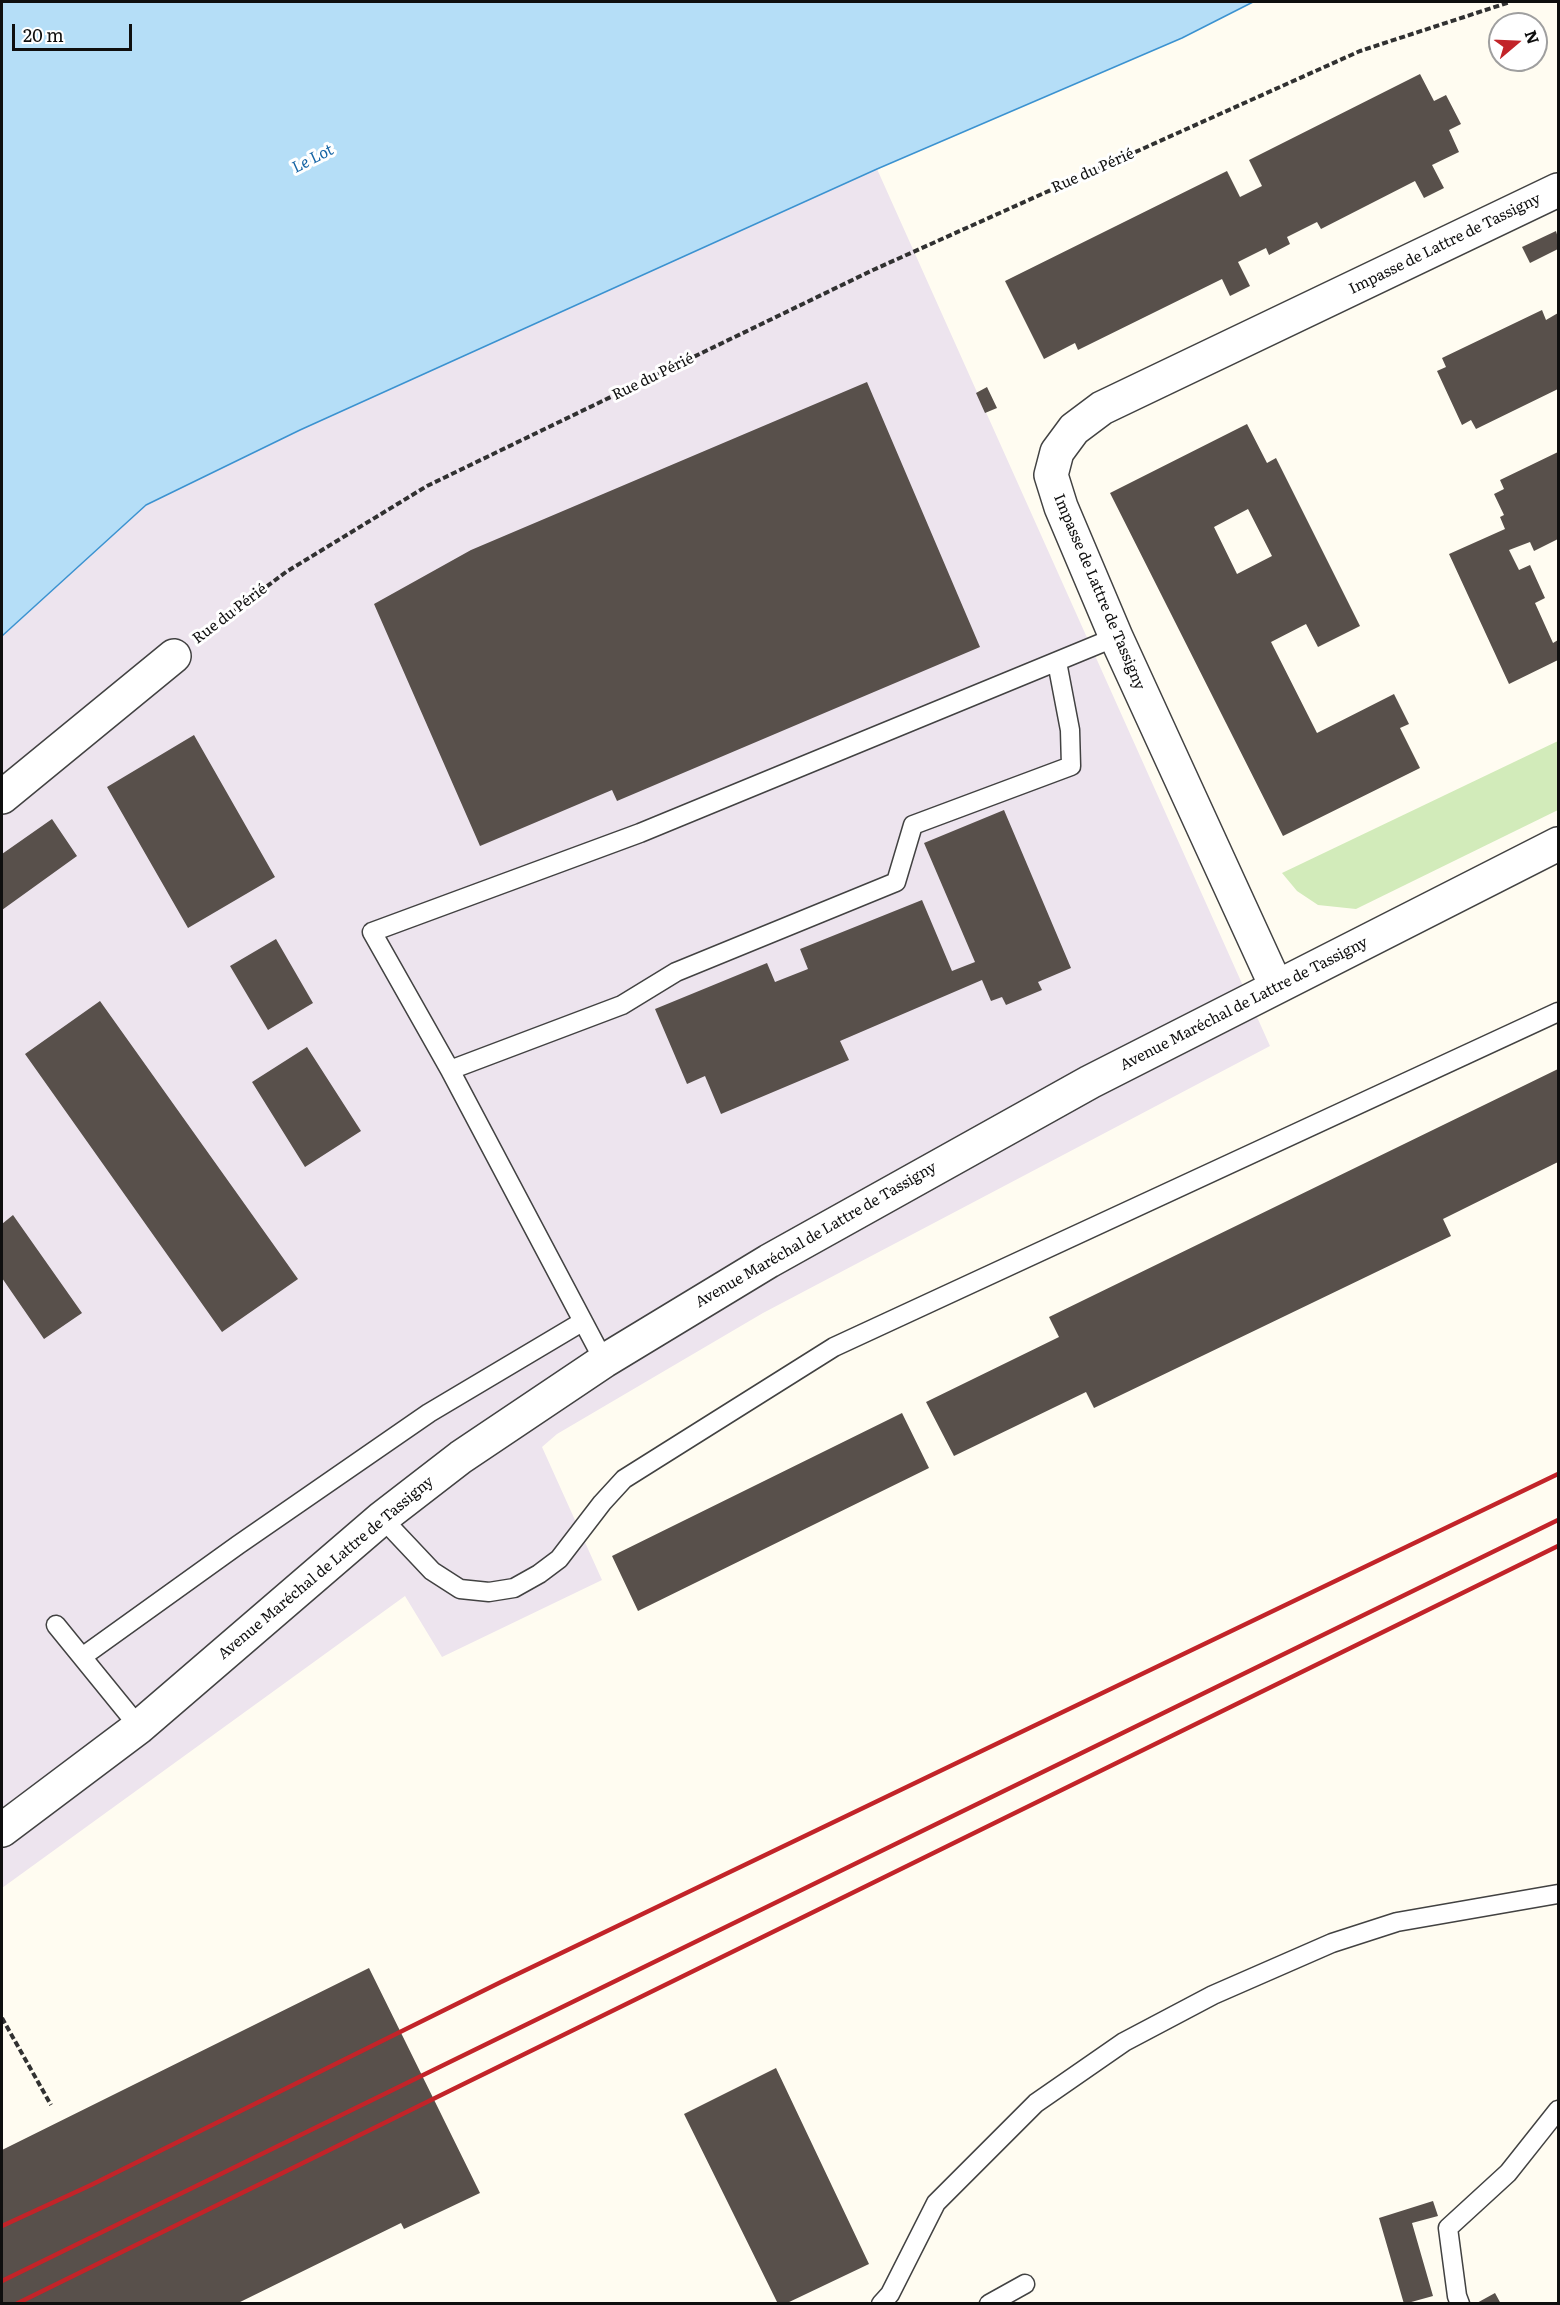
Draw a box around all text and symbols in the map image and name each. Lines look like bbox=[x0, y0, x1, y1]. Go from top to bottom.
scale bar bbox=[15, 12, 135, 50]
north arrow bbox=[1488, 12, 1548, 72]
text: 20 m bbox=[23, 21, 64, 48]
text: N bbox=[1520, 27, 1547, 47]
water label: Le Lot bbox=[289, 140, 337, 178]
street label: Rue du Périé bbox=[1049, 145, 1137, 197]
street label: Impasse de Lattre de Tassigny bbox=[1346, 190, 1544, 298]
street label: Rue du Périé bbox=[609, 350, 697, 404]
street label: Impasse de Lattre de Tassigny bbox=[1049, 491, 1149, 693]
street label: Rue du Périé bbox=[189, 580, 271, 648]
street label: Avenue Maréchal de Lattre de Tassigny bbox=[1117, 933, 1371, 1075]
street label: Avenue Maréchal de Lattre de Tassigny bbox=[692, 1158, 940, 1312]
street label: Avenue Maréchal de Lattre de Tassigny bbox=[215, 1473, 437, 1663]

